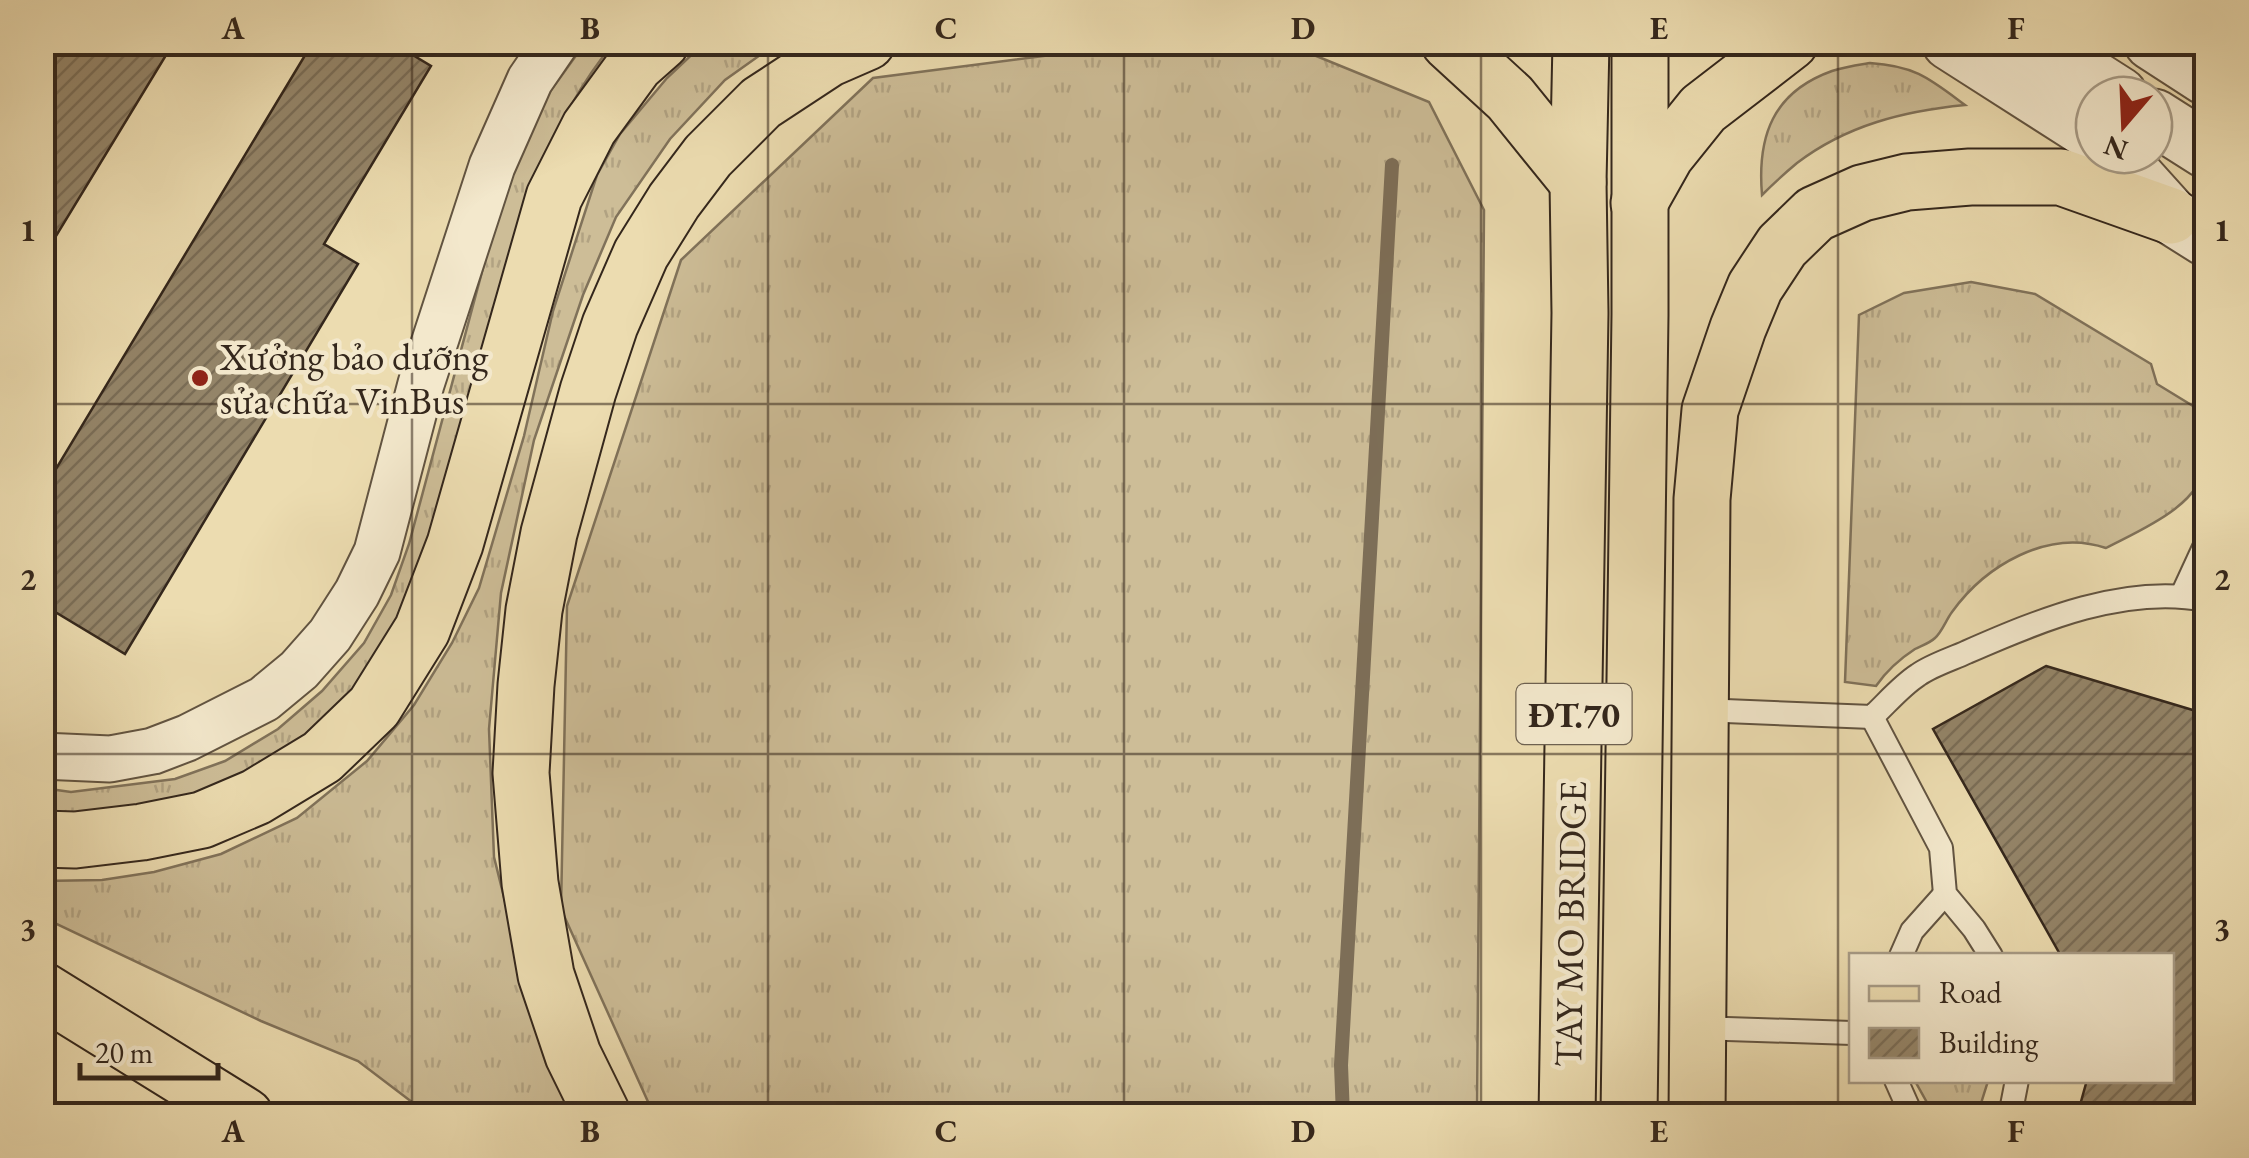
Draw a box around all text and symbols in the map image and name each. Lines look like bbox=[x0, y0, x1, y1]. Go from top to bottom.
text: A bbox=[220, 7, 245, 49]
text: B bbox=[580, 7, 600, 49]
text: C bbox=[935, 7, 957, 49]
text: D bbox=[1291, 7, 1315, 49]
text: E bbox=[1650, 7, 1668, 49]
text: F bbox=[2007, 7, 2025, 49]
north arrow bbox=[2074, 75, 2174, 175]
text: N bbox=[2099, 128, 2132, 169]
text: 1 bbox=[20, 209, 36, 251]
text: 1 bbox=[2214, 209, 2230, 251]
place label: Xưởng bảo dưỡng sửa chữa VinBus bbox=[219, 332, 489, 425]
marker: Xưởng bảo dưỡng sửa chữa VinBus bbox=[189, 367, 211, 389]
text: 2 bbox=[20, 558, 37, 600]
text: 2 bbox=[2214, 558, 2231, 600]
road number: ĐT.70 bbox=[1516, 684, 1632, 744]
street label: TAY MO BRIDGE bbox=[1543, 781, 1597, 1067]
text: 3 bbox=[20, 908, 36, 950]
text: 3 bbox=[2214, 908, 2230, 950]
legend bbox=[1849, 953, 2174, 1083]
text: Road bbox=[1939, 973, 2003, 1012]
scale bar bbox=[80, 1018, 218, 1080]
text: Building bbox=[1939, 1023, 2039, 1062]
text: 20 m bbox=[95, 1033, 153, 1072]
text: A bbox=[220, 1110, 245, 1152]
text: B bbox=[580, 1110, 600, 1152]
text: C bbox=[935, 1110, 957, 1152]
text: D bbox=[1291, 1110, 1315, 1152]
text: E bbox=[1650, 1110, 1668, 1152]
text: F bbox=[2007, 1110, 2025, 1152]

